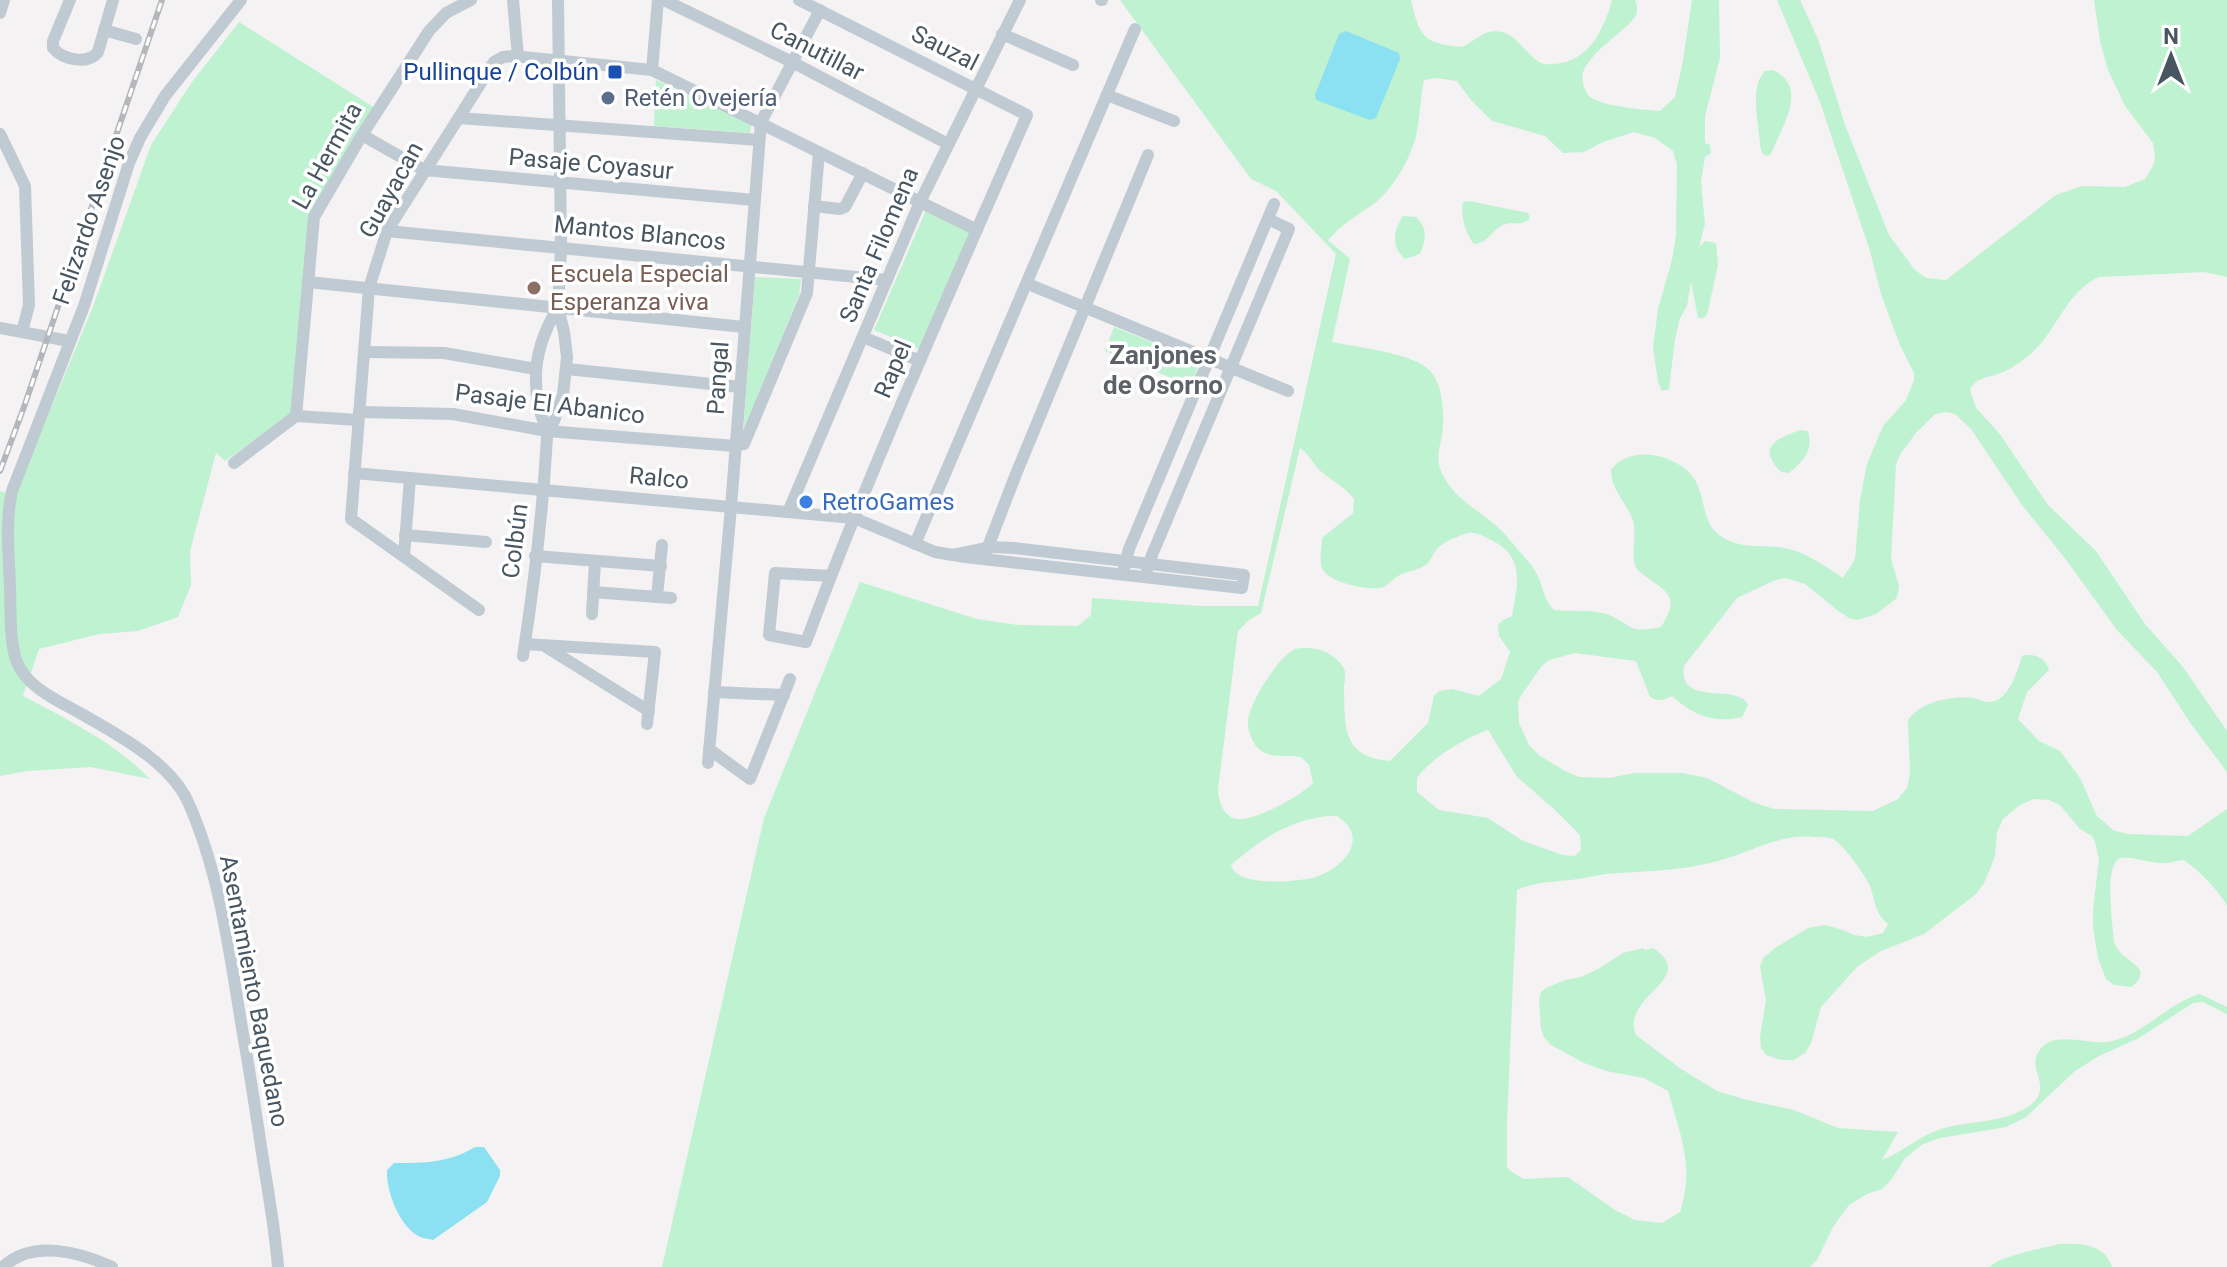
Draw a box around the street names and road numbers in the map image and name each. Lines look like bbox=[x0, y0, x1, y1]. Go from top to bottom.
street label: Canutillar bbox=[765, 15, 869, 87]
street label: Sauzal bbox=[907, 19, 983, 77]
street label: La Hermita bbox=[286, 98, 368, 214]
street label: Felizardo Asenjo bbox=[47, 132, 131, 308]
street label: Guayacan bbox=[353, 137, 429, 243]
street label: Pasaje Coyasur bbox=[508, 143, 674, 185]
street label: Santa Filomena bbox=[834, 163, 924, 327]
street label: Mantos Blancos bbox=[553, 210, 727, 256]
street label: Rapel bbox=[868, 336, 918, 402]
street label: Pangal bbox=[701, 340, 735, 416]
street label: Pasaje El Abanico bbox=[454, 378, 646, 430]
street label: Ralco bbox=[628, 461, 690, 495]
street label: Colbún bbox=[497, 502, 533, 580]
street label: Asentamiento Baquedano bbox=[214, 853, 294, 1129]

